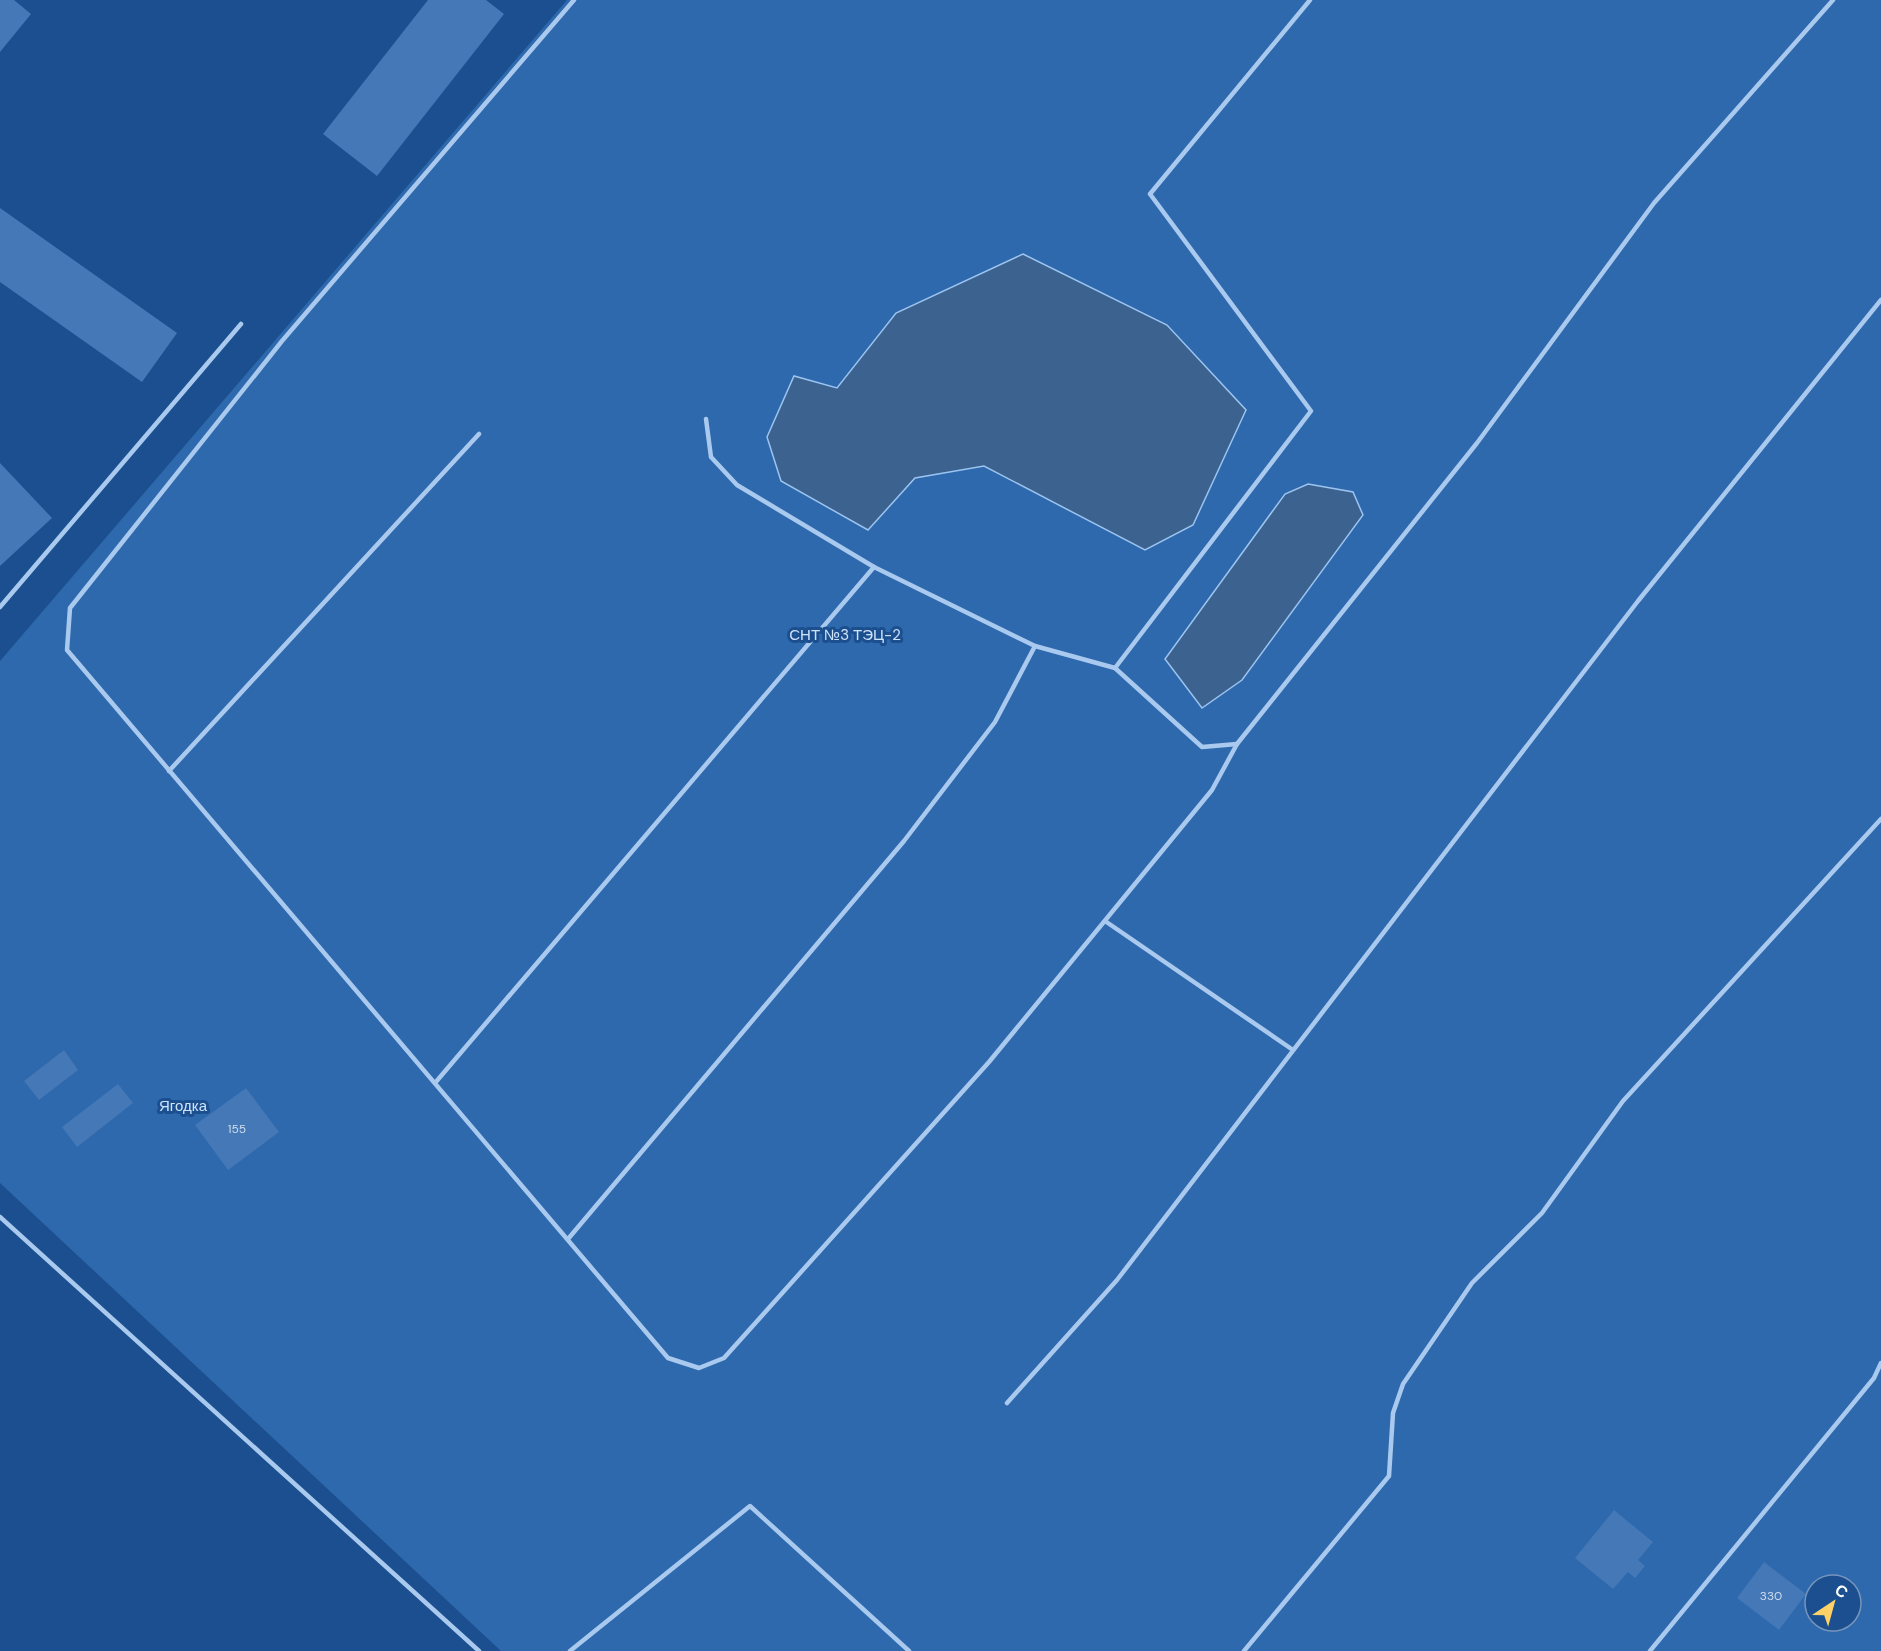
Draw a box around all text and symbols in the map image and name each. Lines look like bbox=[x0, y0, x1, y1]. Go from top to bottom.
park label: СНТ №3 ТЭЦ-2 bbox=[789, 625, 901, 645]
park label: Ягодка bbox=[159, 1096, 208, 1116]
house number: 155 bbox=[228, 1121, 246, 1137]
north arrow bbox=[1803, 1573, 1863, 1633]
text: С bbox=[1831, 1579, 1853, 1603]
house number: 330 bbox=[1760, 1588, 1782, 1604]

